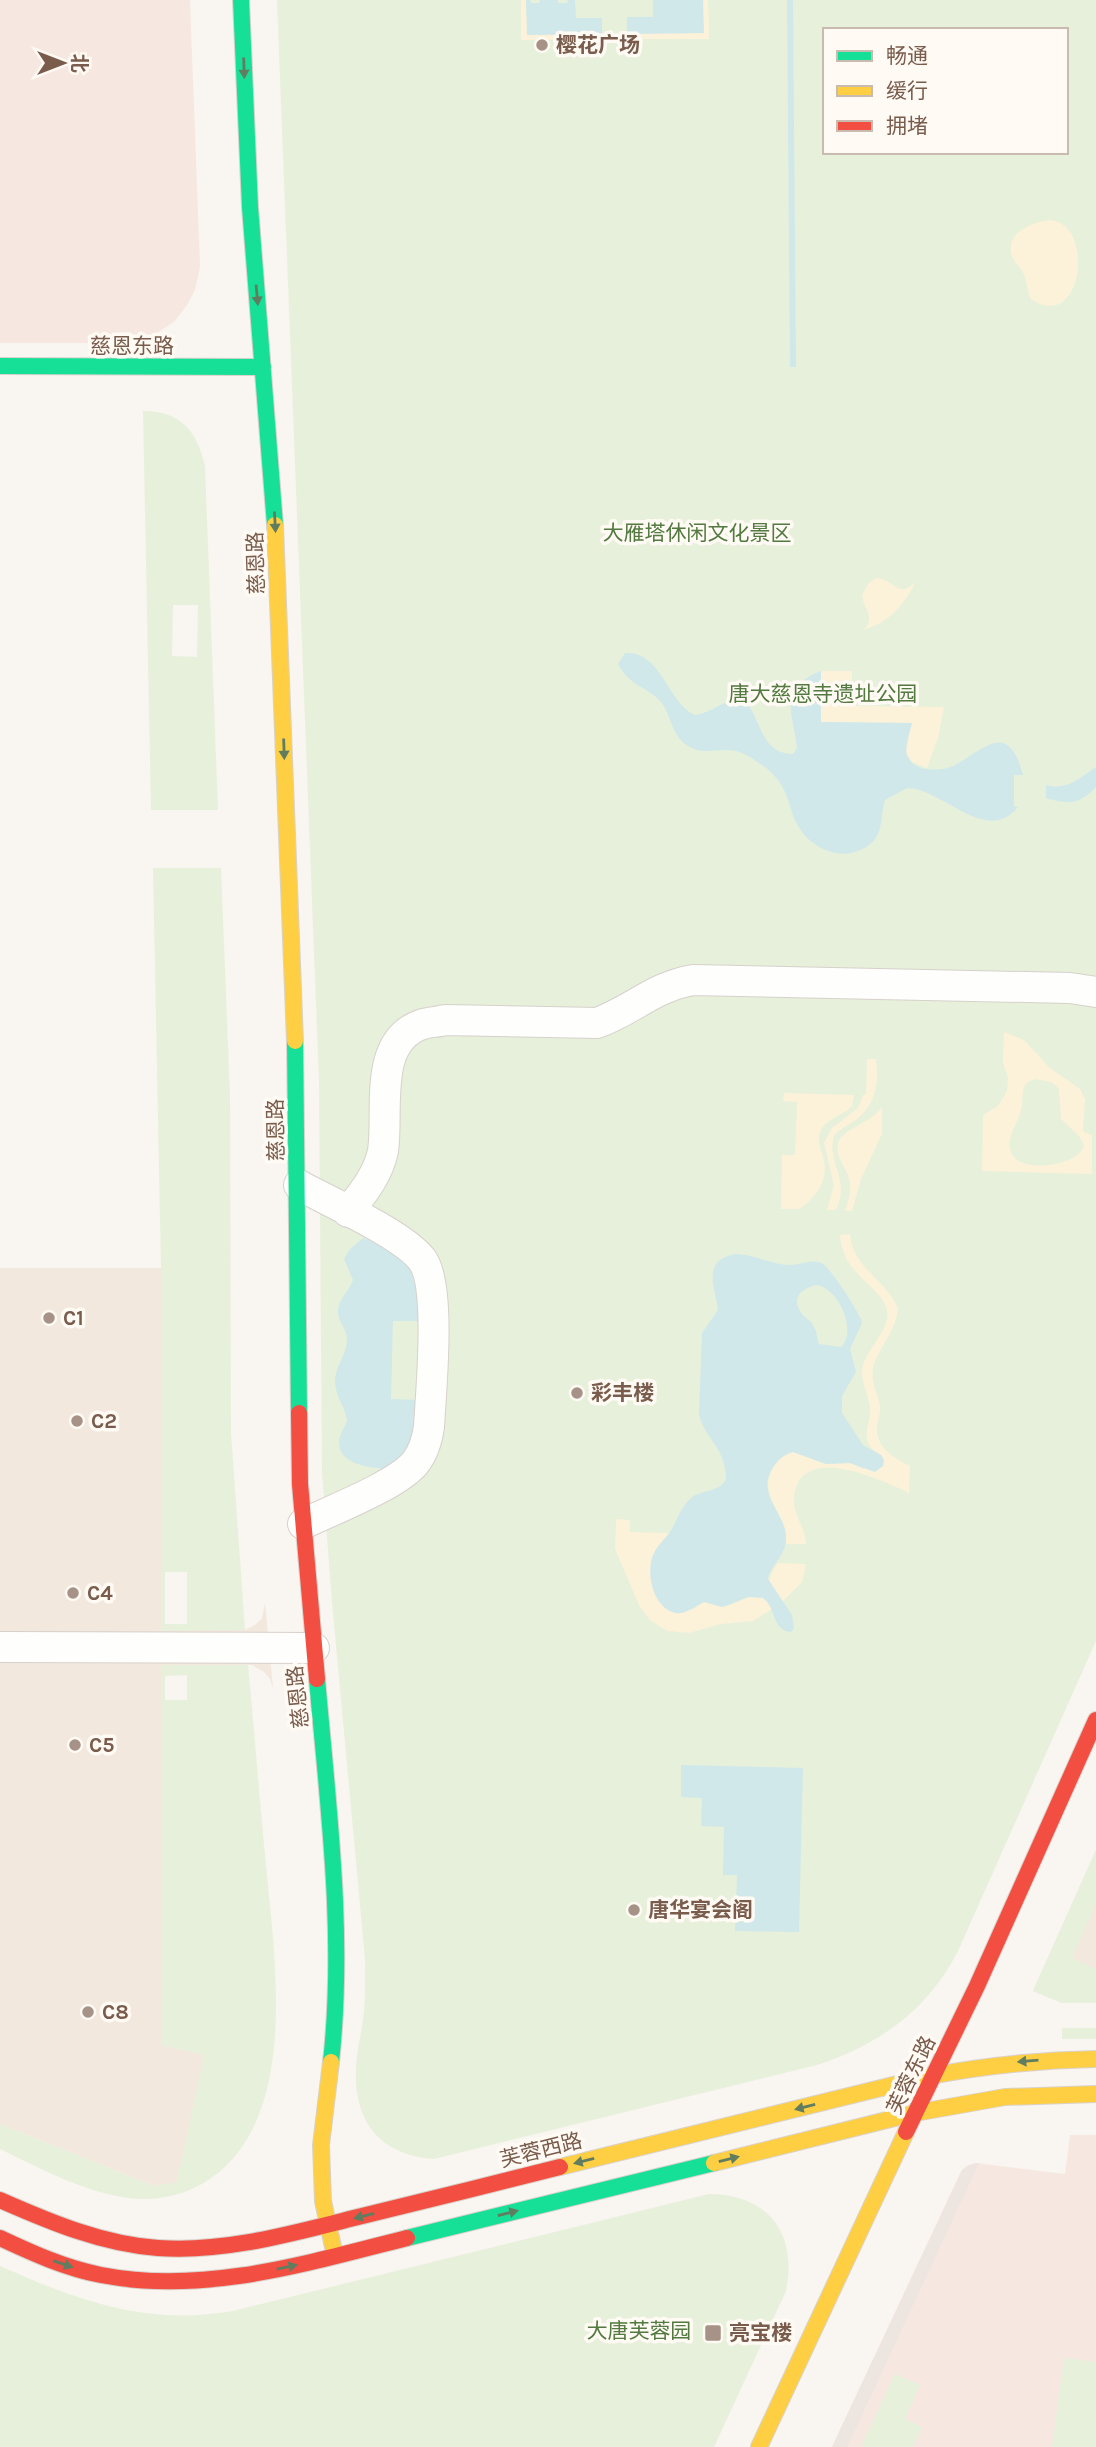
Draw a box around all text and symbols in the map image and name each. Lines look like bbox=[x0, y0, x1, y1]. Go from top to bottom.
north arrow bbox=[28, 28, 98, 98]
legend bbox=[823, 28, 1068, 154]
place label: 樱花广场 bbox=[556, 33, 640, 57]
marker: 樱花广场 bbox=[534, 37, 550, 53]
text: 畅通 bbox=[886, 44, 928, 68]
text: 北 bbox=[68, 53, 90, 73]
one-way arrow bbox=[239, 57, 250, 79]
text: 缓行 bbox=[886, 79, 928, 103]
text: 拥堵 bbox=[886, 114, 928, 138]
one-way arrow bbox=[252, 285, 263, 307]
street label: 慈恩东路 bbox=[90, 334, 174, 358]
one-way arrow bbox=[270, 511, 281, 533]
park label: 大雁塔休闲文化景区 bbox=[603, 521, 792, 545]
street label: 慈恩路 bbox=[243, 531, 269, 595]
park label: 唐大慈恩寺遗址公园 bbox=[729, 682, 918, 706]
one-way arrow bbox=[278, 739, 289, 761]
street label: 慈恩路 bbox=[263, 1098, 289, 1162]
place label: C1 bbox=[63, 1306, 84, 1330]
marker: C1 bbox=[41, 1310, 57, 1326]
place label: 彩丰楼 bbox=[591, 1381, 654, 1405]
marker: 彩丰楼 bbox=[569, 1385, 585, 1401]
place label: C2 bbox=[91, 1409, 117, 1433]
marker: C2 bbox=[69, 1413, 85, 1429]
place label: C4 bbox=[87, 1581, 113, 1605]
marker: C4 bbox=[65, 1585, 81, 1601]
street label: 慈恩路 bbox=[283, 1664, 313, 1730]
place label: C5 bbox=[89, 1733, 115, 1757]
marker: C5 bbox=[67, 1737, 83, 1753]
place label: 唐华宴会阁 bbox=[648, 1898, 753, 1922]
marker: 唐华宴会阁 bbox=[626, 1902, 642, 1918]
place label: C8 bbox=[102, 2000, 129, 2024]
marker: C8 bbox=[80, 2004, 96, 2020]
street label: 芙蓉东路 bbox=[882, 2032, 940, 2118]
one-way arrow bbox=[1017, 2056, 1039, 2067]
one-way arrow bbox=[794, 2102, 816, 2113]
street label: 芙蓉西路 bbox=[497, 2128, 585, 2172]
one-way arrow bbox=[718, 2153, 740, 2164]
one-way arrow bbox=[573, 2156, 595, 2167]
one-way arrow bbox=[497, 2207, 519, 2218]
one-way arrow bbox=[353, 2211, 375, 2222]
one-way arrow bbox=[52, 2259, 73, 2270]
one-way arrow bbox=[276, 2262, 298, 2273]
park label: 大唐芙蓉园 bbox=[587, 2319, 692, 2343]
place label: 亮宝楼 bbox=[729, 2321, 792, 2345]
marker: 亮宝楼 bbox=[703, 2323, 723, 2343]

